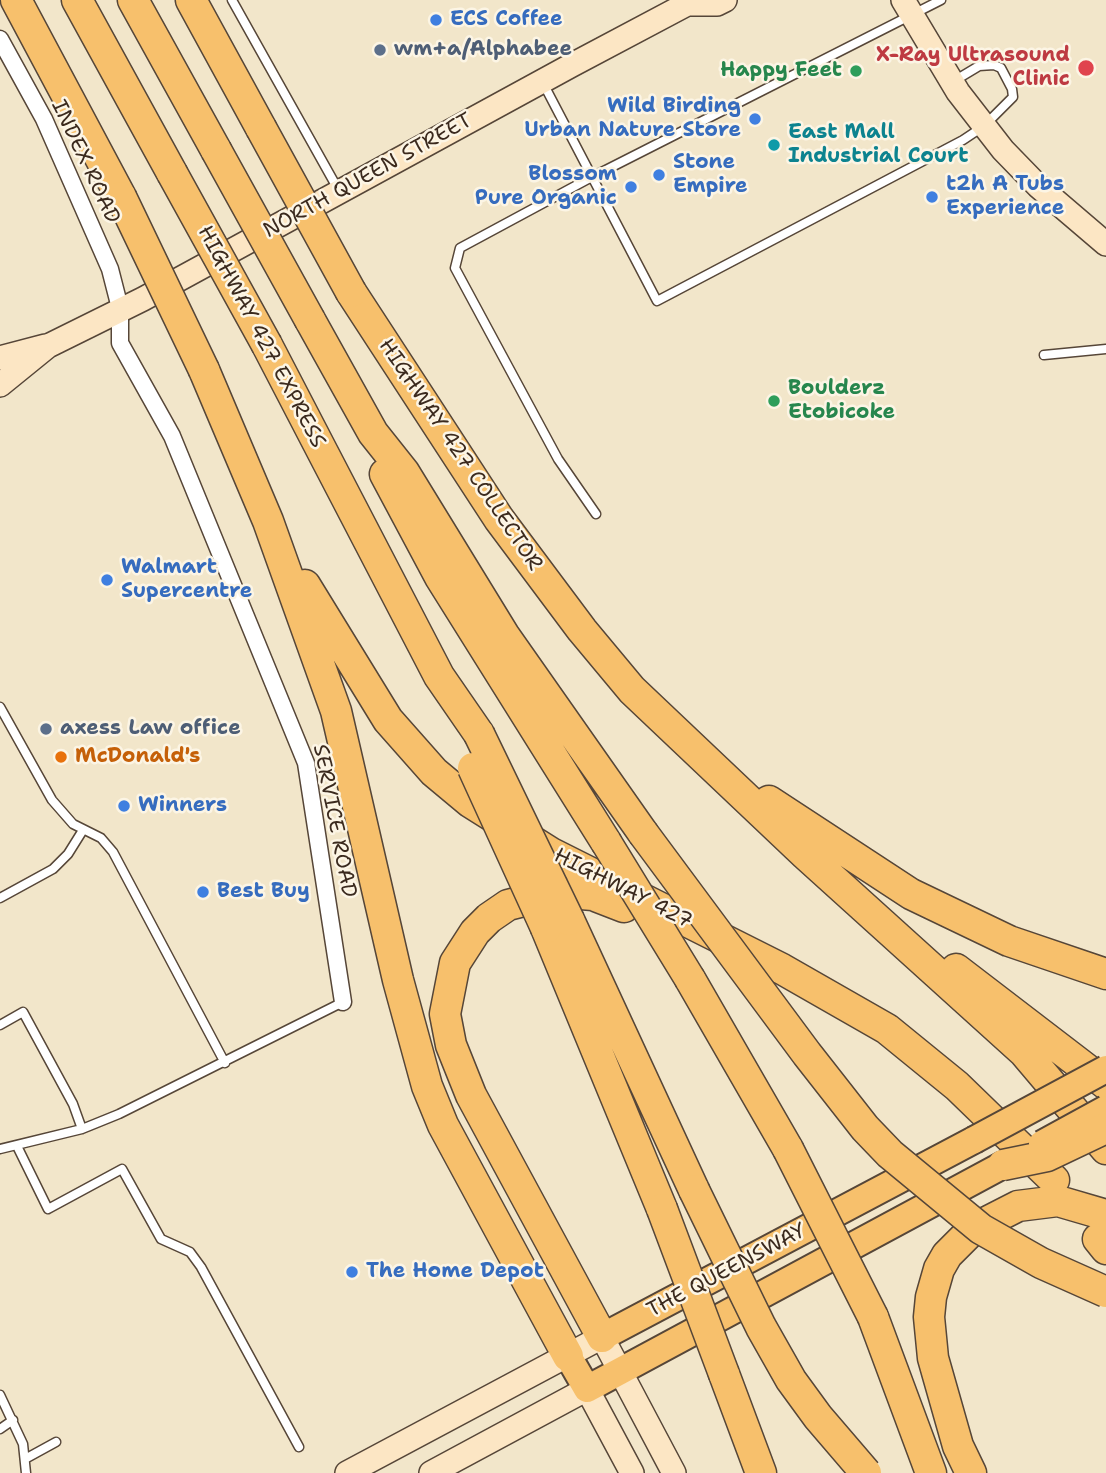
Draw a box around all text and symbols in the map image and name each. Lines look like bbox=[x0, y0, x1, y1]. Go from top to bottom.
place label: ECS Coffee bbox=[450, 7, 563, 33]
marker: ECS Coffee bbox=[428, 12, 444, 28]
place label: wm+a/Alphabee bbox=[394, 37, 572, 63]
marker: wm+a/Alphabee bbox=[372, 42, 388, 58]
place label: X-Ray Ultrasound Clinic bbox=[876, 43, 1070, 93]
place label: Happy Feet bbox=[720, 58, 842, 84]
marker: X-Ray Ultrasound Clinic bbox=[1076, 58, 1096, 78]
marker: Happy Feet bbox=[848, 63, 864, 79]
place label: Wild Birding Urban Nature Store bbox=[524, 94, 741, 144]
street label: INDEX ROAD bbox=[45, 96, 125, 228]
street label: NORTH QUEEN STREET bbox=[259, 108, 477, 244]
marker: Wild Birding Urban Nature Store bbox=[747, 111, 763, 127]
place label: East Mall Industrial Court bbox=[788, 120, 968, 170]
marker: East Mall Industrial Court bbox=[766, 137, 782, 153]
place label: Stone Empire bbox=[673, 150, 748, 200]
place label: Blossom Pure Organic bbox=[475, 162, 617, 212]
marker: Stone Empire bbox=[651, 167, 667, 183]
place label: t2h A Tubs Experience bbox=[946, 172, 1064, 222]
marker: Blossom Pure Organic bbox=[623, 179, 639, 195]
marker: t2h A Tubs Experience bbox=[924, 189, 940, 205]
street label: HIGHWAY 427 EXPRESS bbox=[192, 222, 330, 452]
street label: HIGHWAY 427 COLLECTOR bbox=[373, 334, 547, 576]
place label: Boulderz Etobicoke bbox=[788, 376, 895, 426]
marker: Boulderz Etobicoke bbox=[766, 393, 782, 409]
place label: Walmart Supercentre bbox=[121, 555, 252, 605]
marker: Walmart Supercentre bbox=[99, 572, 115, 588]
place label: axess Law office bbox=[60, 716, 241, 742]
marker: axess Law office bbox=[38, 721, 54, 737]
street label: SERVICE ROAD bbox=[307, 742, 361, 900]
place label: McDonald's bbox=[75, 744, 200, 770]
marker: McDonald's bbox=[53, 749, 69, 765]
place label: Winners bbox=[138, 793, 227, 819]
marker: Winners bbox=[116, 798, 132, 814]
street label: HIGHWAY 427 bbox=[550, 843, 696, 935]
place label: Best Buy bbox=[217, 879, 310, 905]
marker: Best Buy bbox=[195, 884, 211, 900]
street label: THE QUEENSWAY bbox=[643, 1218, 811, 1324]
place label: The Home Depot bbox=[366, 1259, 544, 1285]
marker: The Home Depot bbox=[344, 1264, 360, 1280]

